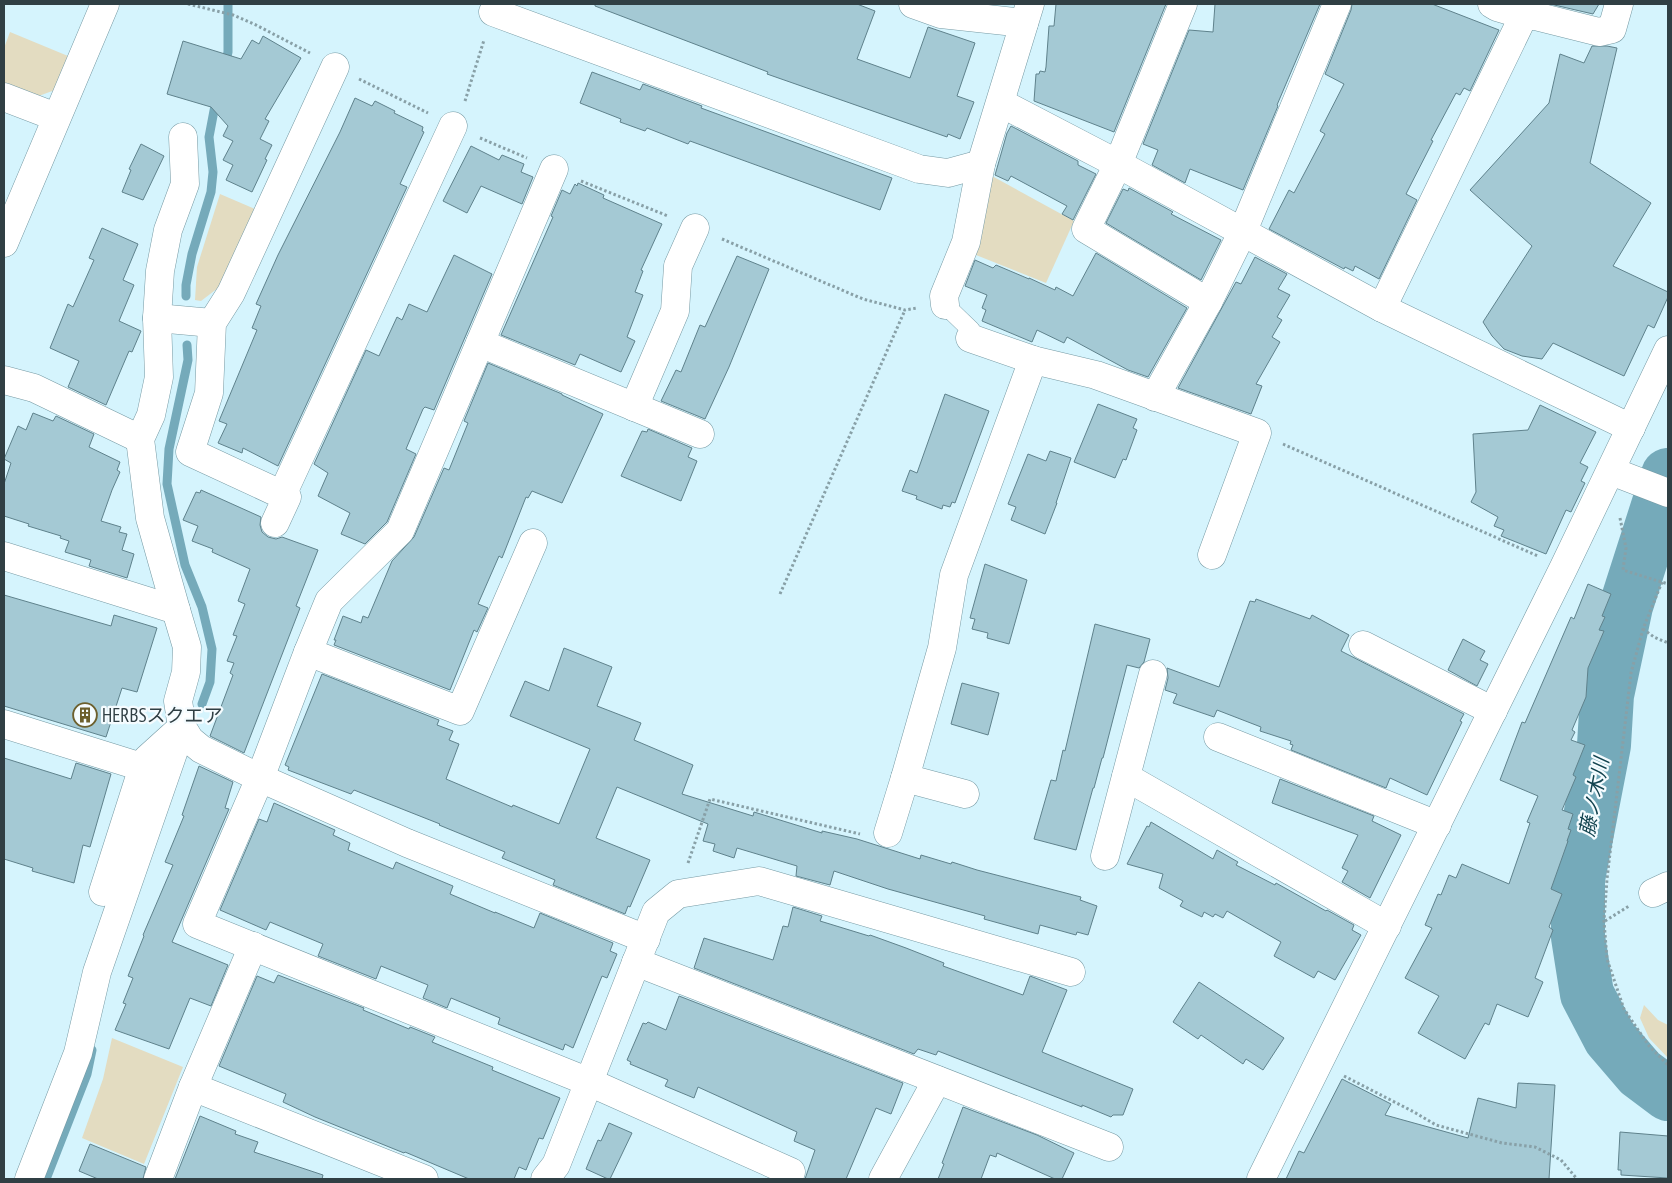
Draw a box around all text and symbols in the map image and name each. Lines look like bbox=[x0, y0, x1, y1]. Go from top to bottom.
building icon: HERBSスクエア bbox=[72, 702, 98, 728]
place label: HERBSスクエア bbox=[102, 703, 223, 727]
water label: 藤ノ木川 bbox=[1574, 753, 1615, 839]

